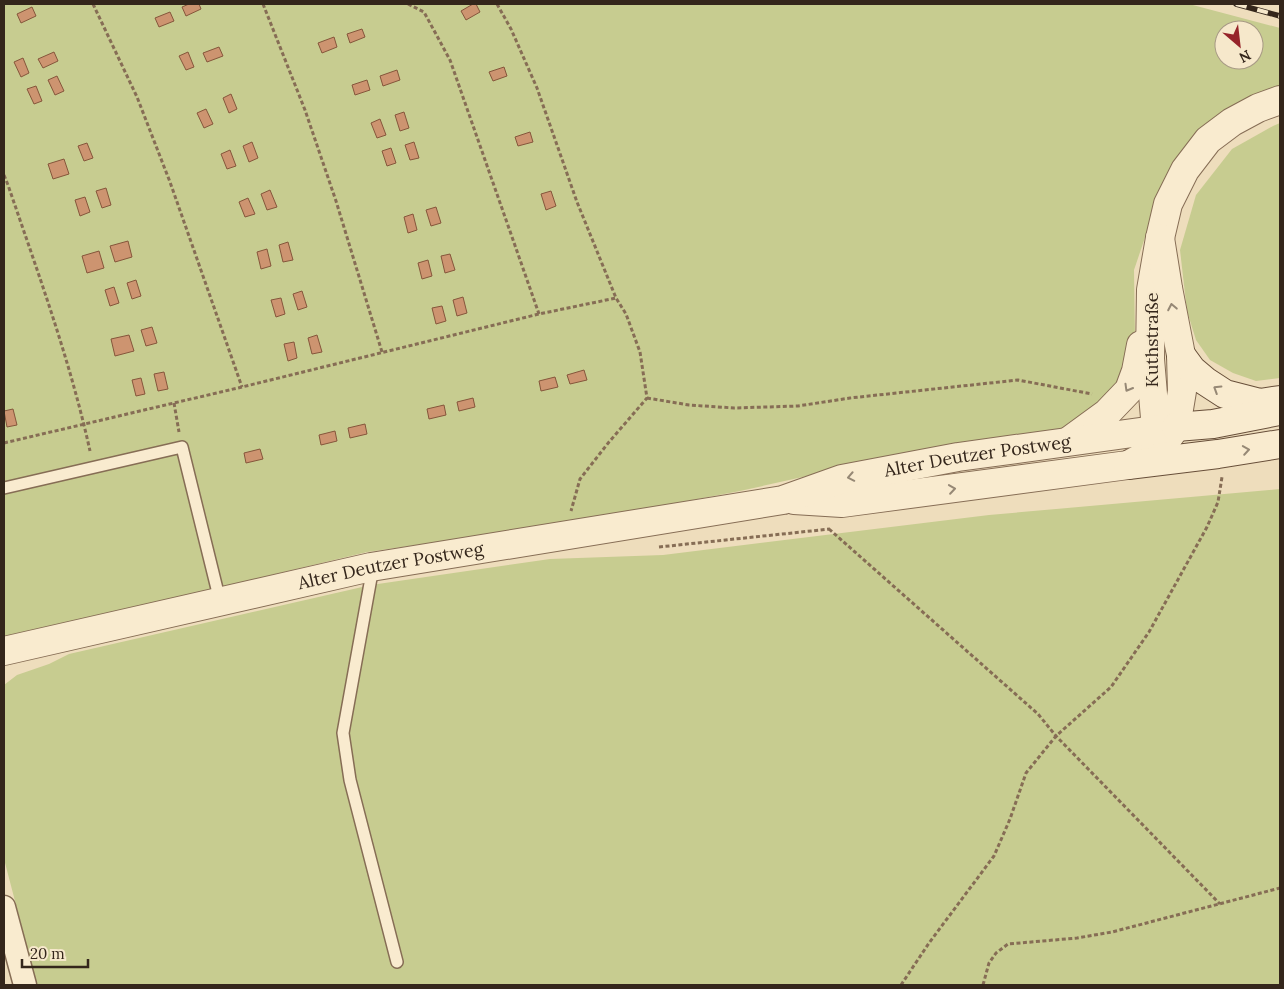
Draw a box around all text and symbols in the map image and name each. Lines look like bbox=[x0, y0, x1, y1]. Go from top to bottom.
north arrow bbox=[1214, 20, 1264, 70]
text: N bbox=[1236, 46, 1254, 67]
street label: Kuthstraße bbox=[1140, 292, 1163, 387]
one-way arrow bbox=[1167, 303, 1178, 312]
one-way arrow bbox=[1125, 382, 1135, 391]
one-way arrow bbox=[1213, 385, 1222, 395]
street label: Alter Deutzer Postweg bbox=[881, 429, 1073, 482]
one-way arrow bbox=[1242, 445, 1250, 455]
one-way arrow bbox=[847, 471, 856, 482]
one-way arrow bbox=[949, 484, 957, 495]
street label: Alter Deutzer Postweg bbox=[294, 537, 486, 595]
scale bar bbox=[22, 936, 89, 968]
text: 20 m bbox=[30, 944, 65, 963]

